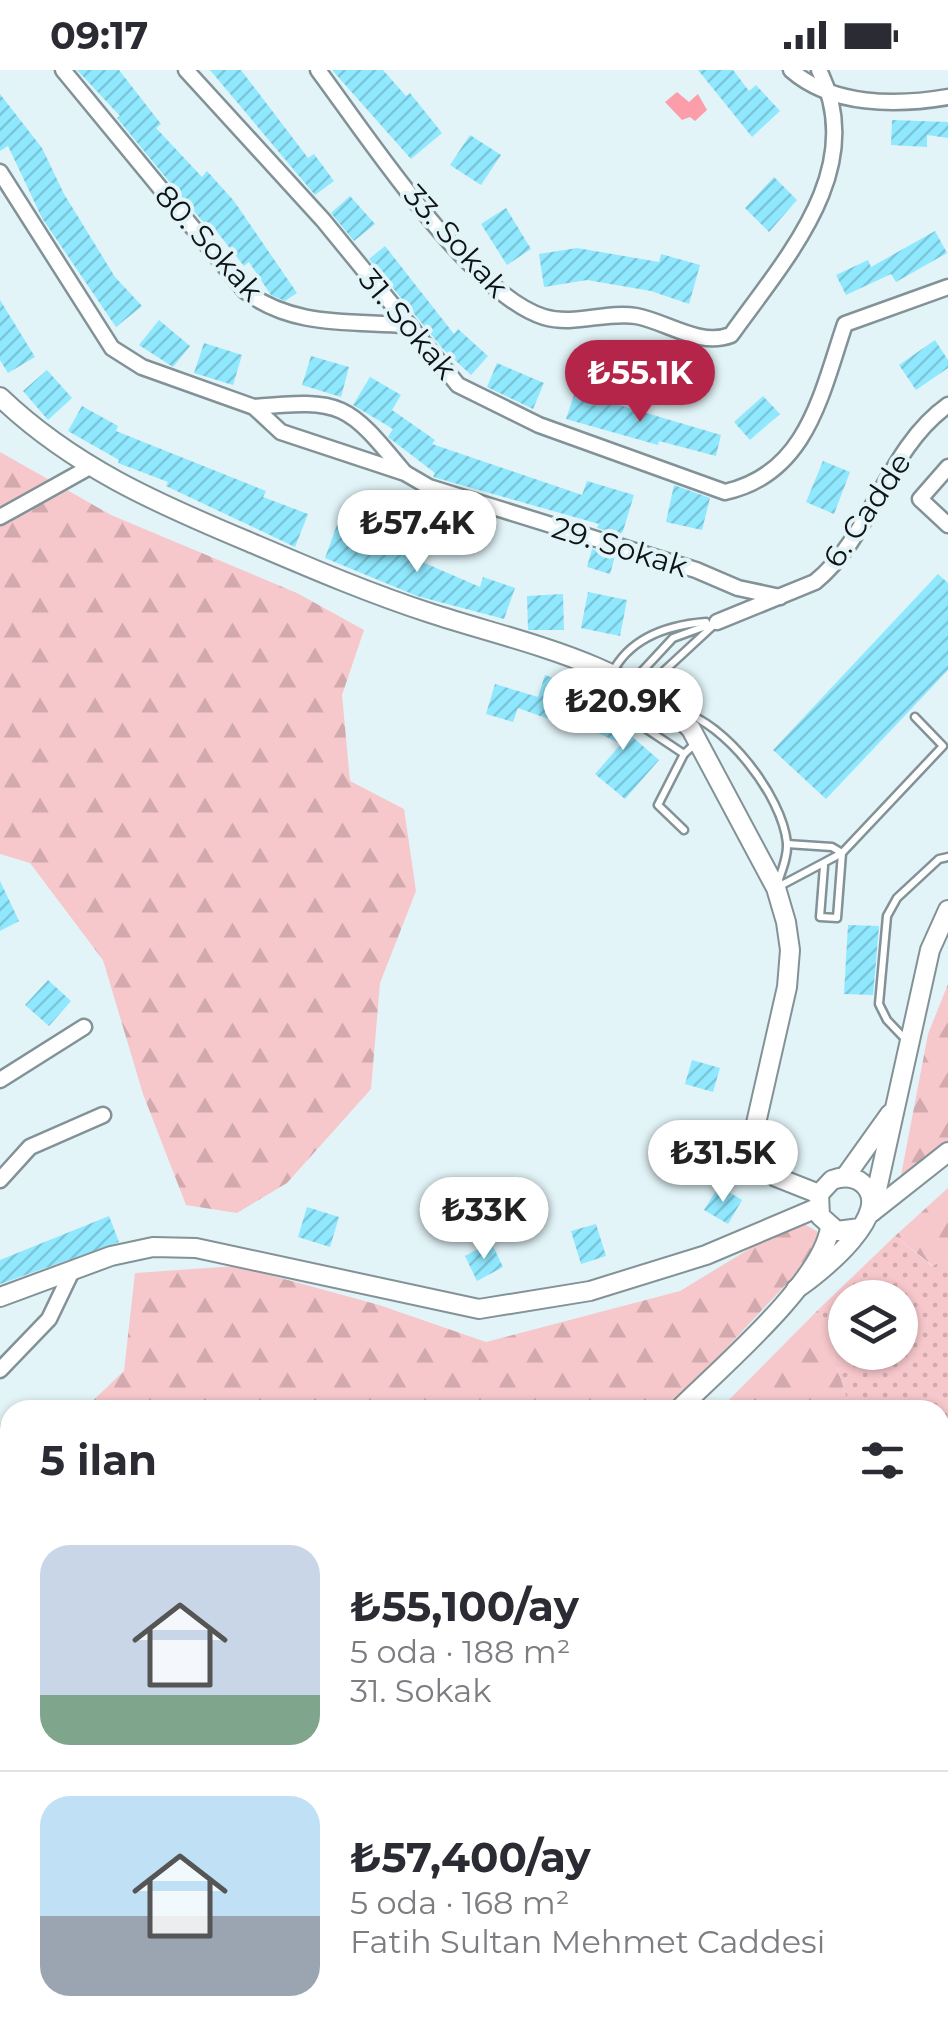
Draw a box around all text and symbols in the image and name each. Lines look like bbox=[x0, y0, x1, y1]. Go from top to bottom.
text: 09:17 bbox=[50, 12, 148, 59]
street label: 80. Sokak bbox=[147, 177, 271, 309]
street label: 33. Sokak bbox=[396, 177, 516, 305]
street label: 31. Sokak bbox=[351, 261, 465, 387]
pin: ₺55.1K bbox=[559, 340, 721, 425]
text: ₺55.1K bbox=[587, 353, 693, 392]
street label: 6. Cadde bbox=[815, 446, 919, 574]
pin: ₺57.4K bbox=[336, 490, 498, 575]
text: ₺57.4K bbox=[359, 503, 475, 542]
street label: 29. Sokak bbox=[548, 509, 692, 585]
pin: ₺20.9K bbox=[542, 668, 704, 753]
text: ₺20.9K bbox=[565, 681, 681, 720]
pin: ₺31.5K bbox=[642, 1120, 804, 1205]
text: ₺31.5K bbox=[670, 1133, 776, 1172]
pin: ₺33K bbox=[425, 1177, 543, 1262]
text: ₺33K bbox=[442, 1190, 526, 1229]
map controls bbox=[828, 1280, 918, 1370]
button: layers bbox=[828, 1280, 918, 1370]
icon: filters bbox=[855, 1433, 910, 1488]
text: 5 ilan bbox=[40, 1434, 157, 1486]
text: ₺55,100/ay bbox=[350, 1580, 579, 1632]
icon: home bbox=[120, 1585, 240, 1705]
text: 5 oda · 188 m² bbox=[350, 1632, 570, 1671]
text: 31. Sokak bbox=[350, 1671, 491, 1710]
text: ₺57,400/ay bbox=[350, 1831, 591, 1883]
icon: home bbox=[120, 1836, 240, 1956]
text: 5 oda · 168 m² bbox=[350, 1883, 570, 1922]
text: Fatih Sultan Mehmet Caddesi bbox=[350, 1922, 825, 1961]

